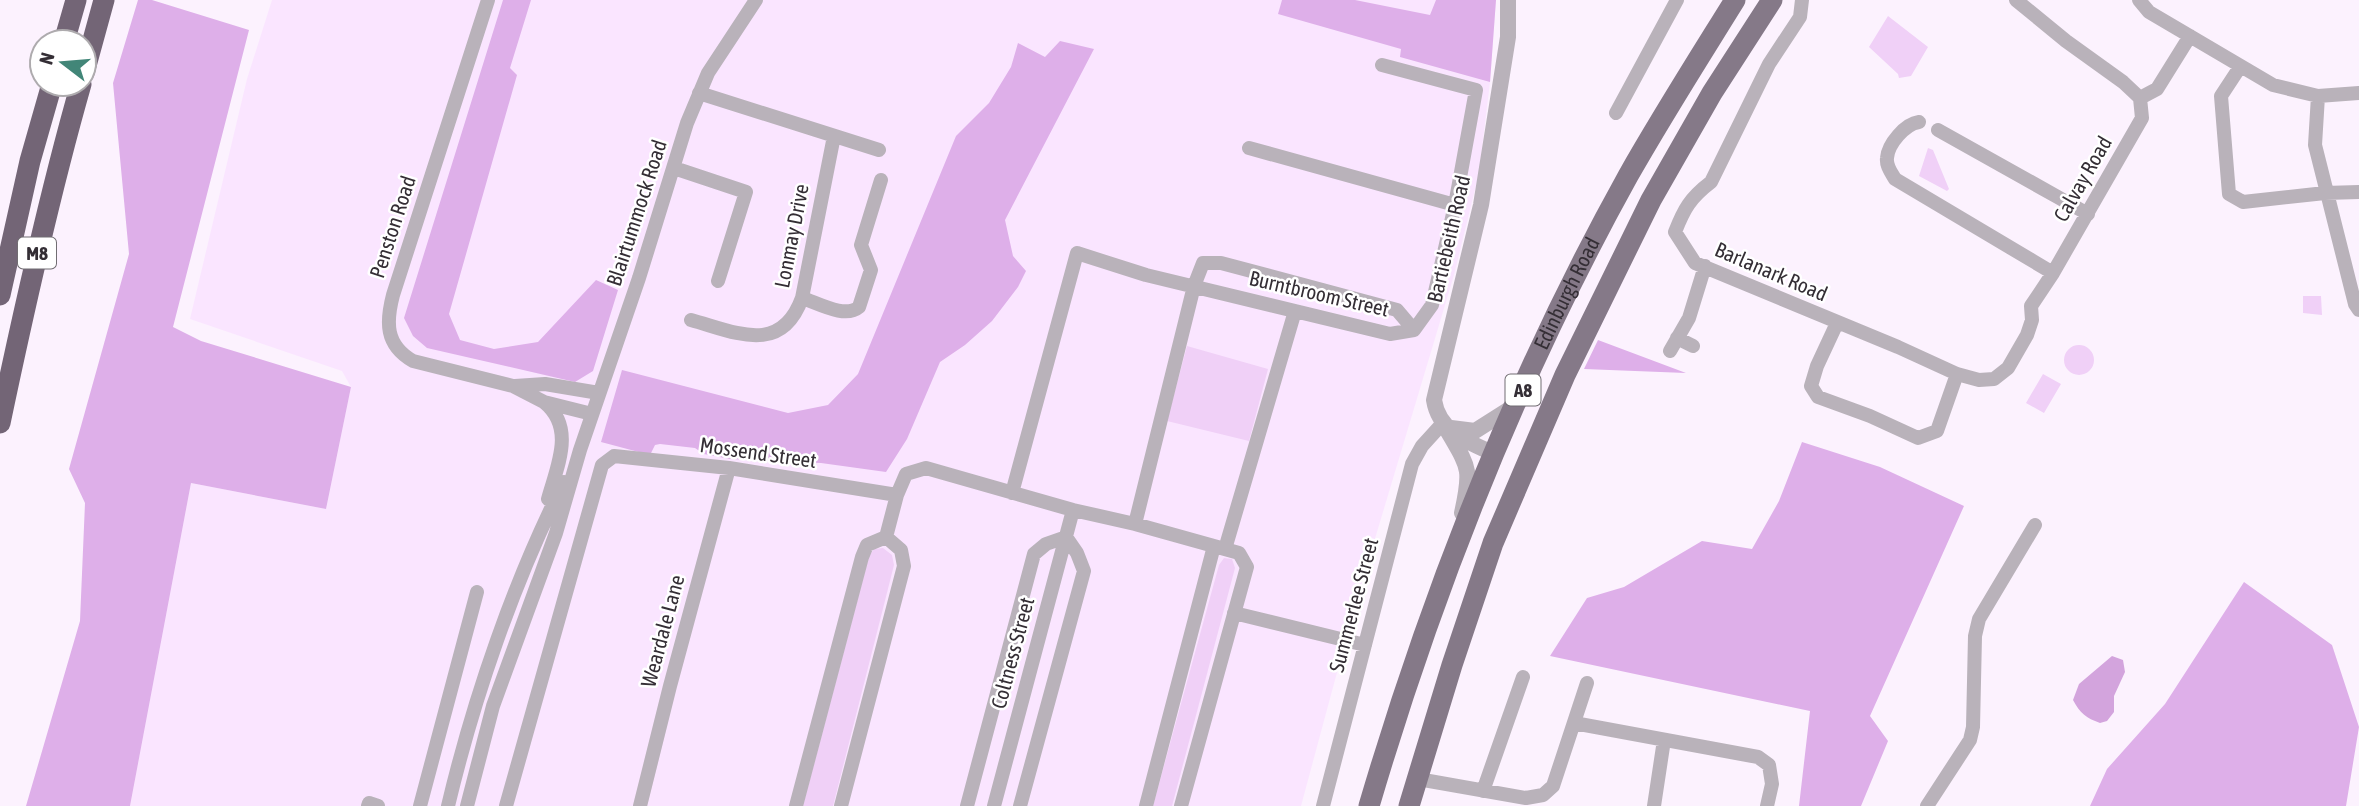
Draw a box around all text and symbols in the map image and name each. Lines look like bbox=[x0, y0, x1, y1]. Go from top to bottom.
north arrow bbox=[28, 28, 98, 98]
text: N bbox=[35, 50, 59, 67]
street label: Calvay Road bbox=[2048, 132, 2116, 225]
street label: Blairtummock Road bbox=[601, 137, 671, 289]
street label: Penston Road bbox=[364, 173, 420, 281]
street label: Bartiebeith Road bbox=[1422, 173, 1474, 305]
street label: Lonmay Drive bbox=[769, 182, 813, 290]
street label: Edinburgh Road bbox=[1529, 233, 1604, 353]
street label: Barlanark Road bbox=[1712, 237, 1831, 305]
road number: M8 bbox=[18, 238, 56, 268]
street label: Burntbroom Street bbox=[1247, 265, 1391, 321]
road number: A8 bbox=[1506, 374, 1540, 406]
street label: Mossend Street bbox=[698, 432, 818, 472]
street label: Summerlee Street bbox=[1324, 535, 1383, 675]
street label: Weardale Lane bbox=[636, 572, 689, 689]
street label: Coltness Street bbox=[986, 594, 1038, 711]

